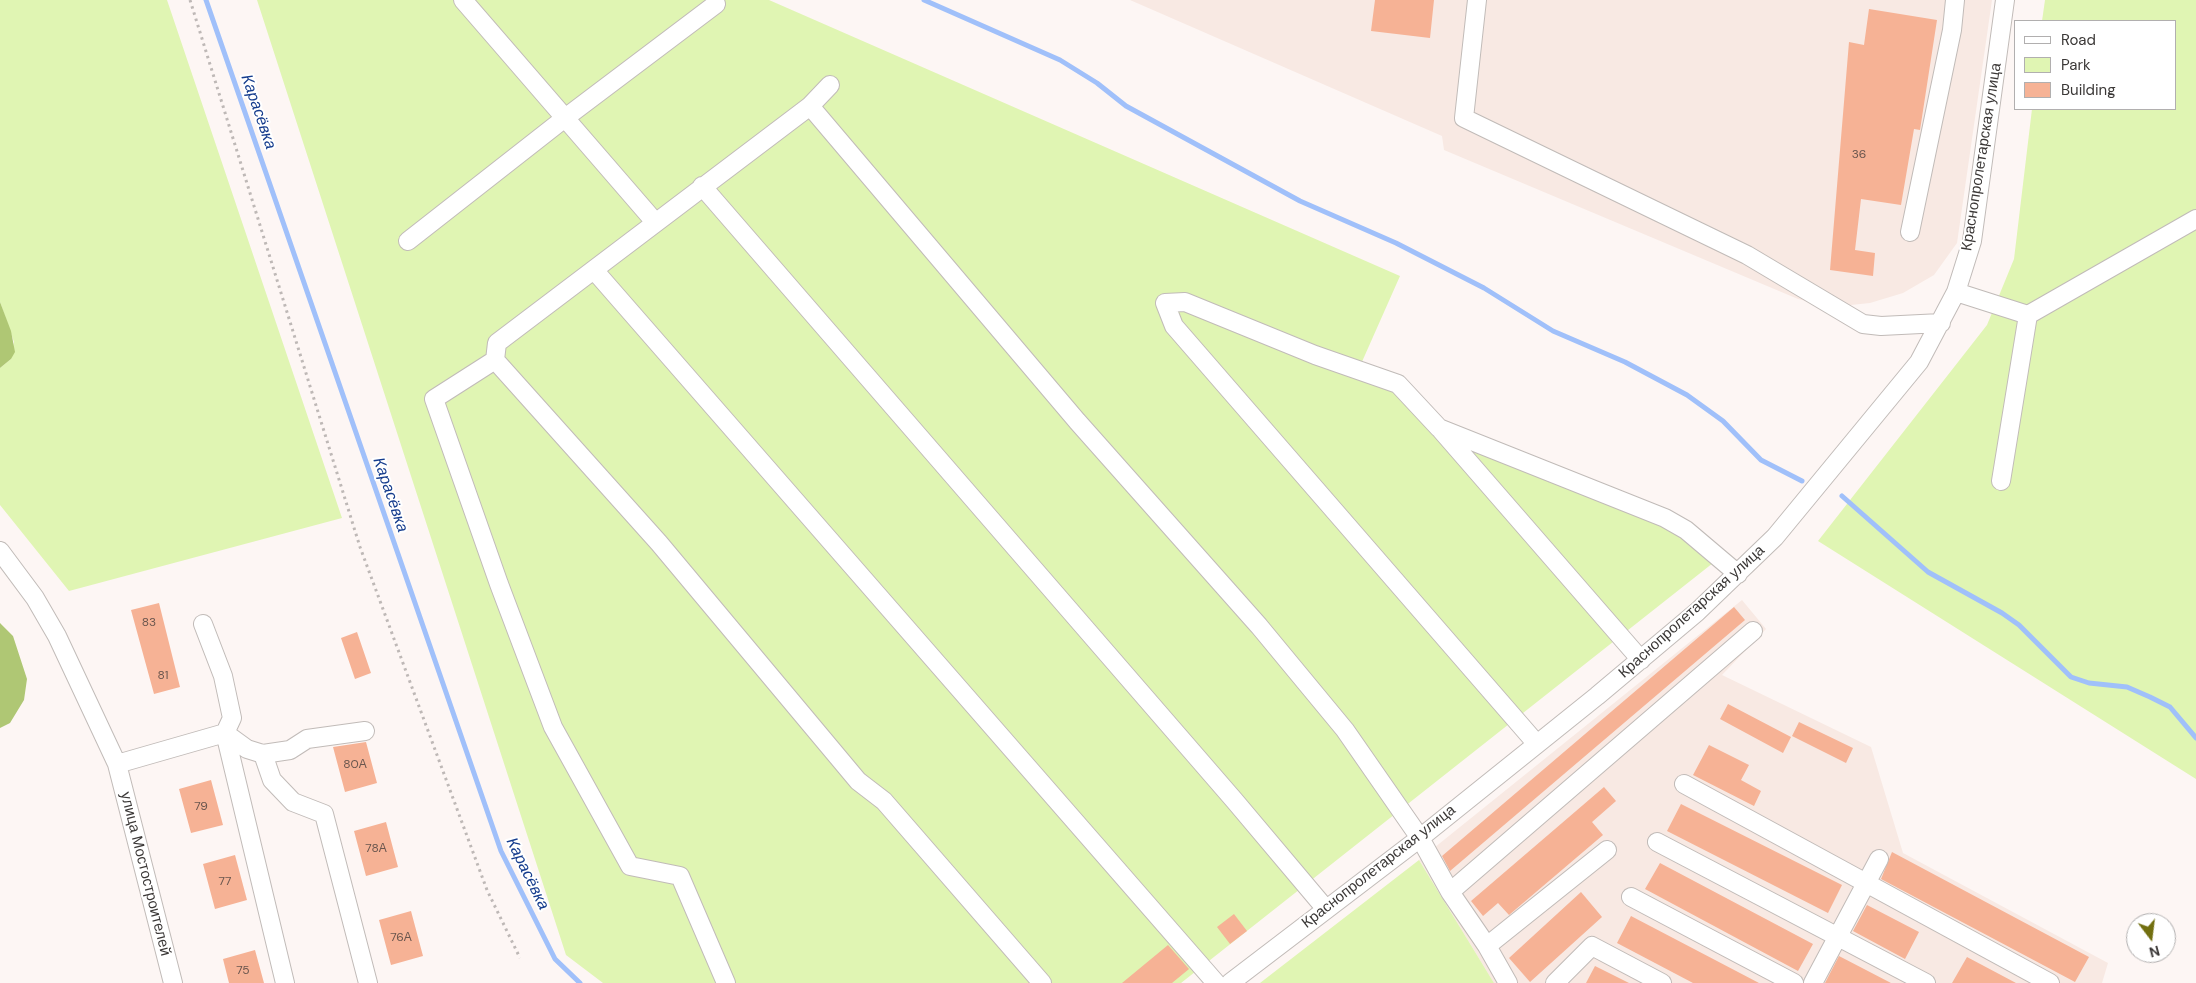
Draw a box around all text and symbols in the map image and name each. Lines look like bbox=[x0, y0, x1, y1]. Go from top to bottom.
legend bbox=[2014, 20, 2176, 110]
text: Road bbox=[2061, 30, 2096, 50]
text: Park bbox=[2061, 55, 2091, 75]
street label: Краснопролетарская улица bbox=[1958, 62, 2006, 252]
water label: Карасёвка bbox=[236, 72, 280, 152]
text: Building bbox=[2061, 80, 2116, 100]
house number: 36 bbox=[1852, 148, 1866, 162]
water label: Карасёвка bbox=[368, 455, 412, 535]
street label: Краснопролетарская улица bbox=[1615, 542, 1769, 682]
house number: 83 bbox=[142, 616, 156, 630]
house number: 81 bbox=[158, 669, 168, 683]
house number: 80А bbox=[343, 758, 367, 772]
street label: улица Мостостроителей bbox=[116, 790, 174, 958]
house number: 79 bbox=[194, 800, 208, 814]
street label: Краснопролетарская улица bbox=[1299, 801, 1459, 933]
water label: Карасёвка bbox=[501, 835, 553, 913]
house number: 78А bbox=[365, 842, 387, 856]
house number: 77 bbox=[219, 875, 231, 889]
north arrow bbox=[2126, 913, 2176, 963]
house number: 76А bbox=[390, 931, 412, 945]
text: N bbox=[2147, 942, 2162, 962]
house number: 75 bbox=[236, 964, 250, 978]

